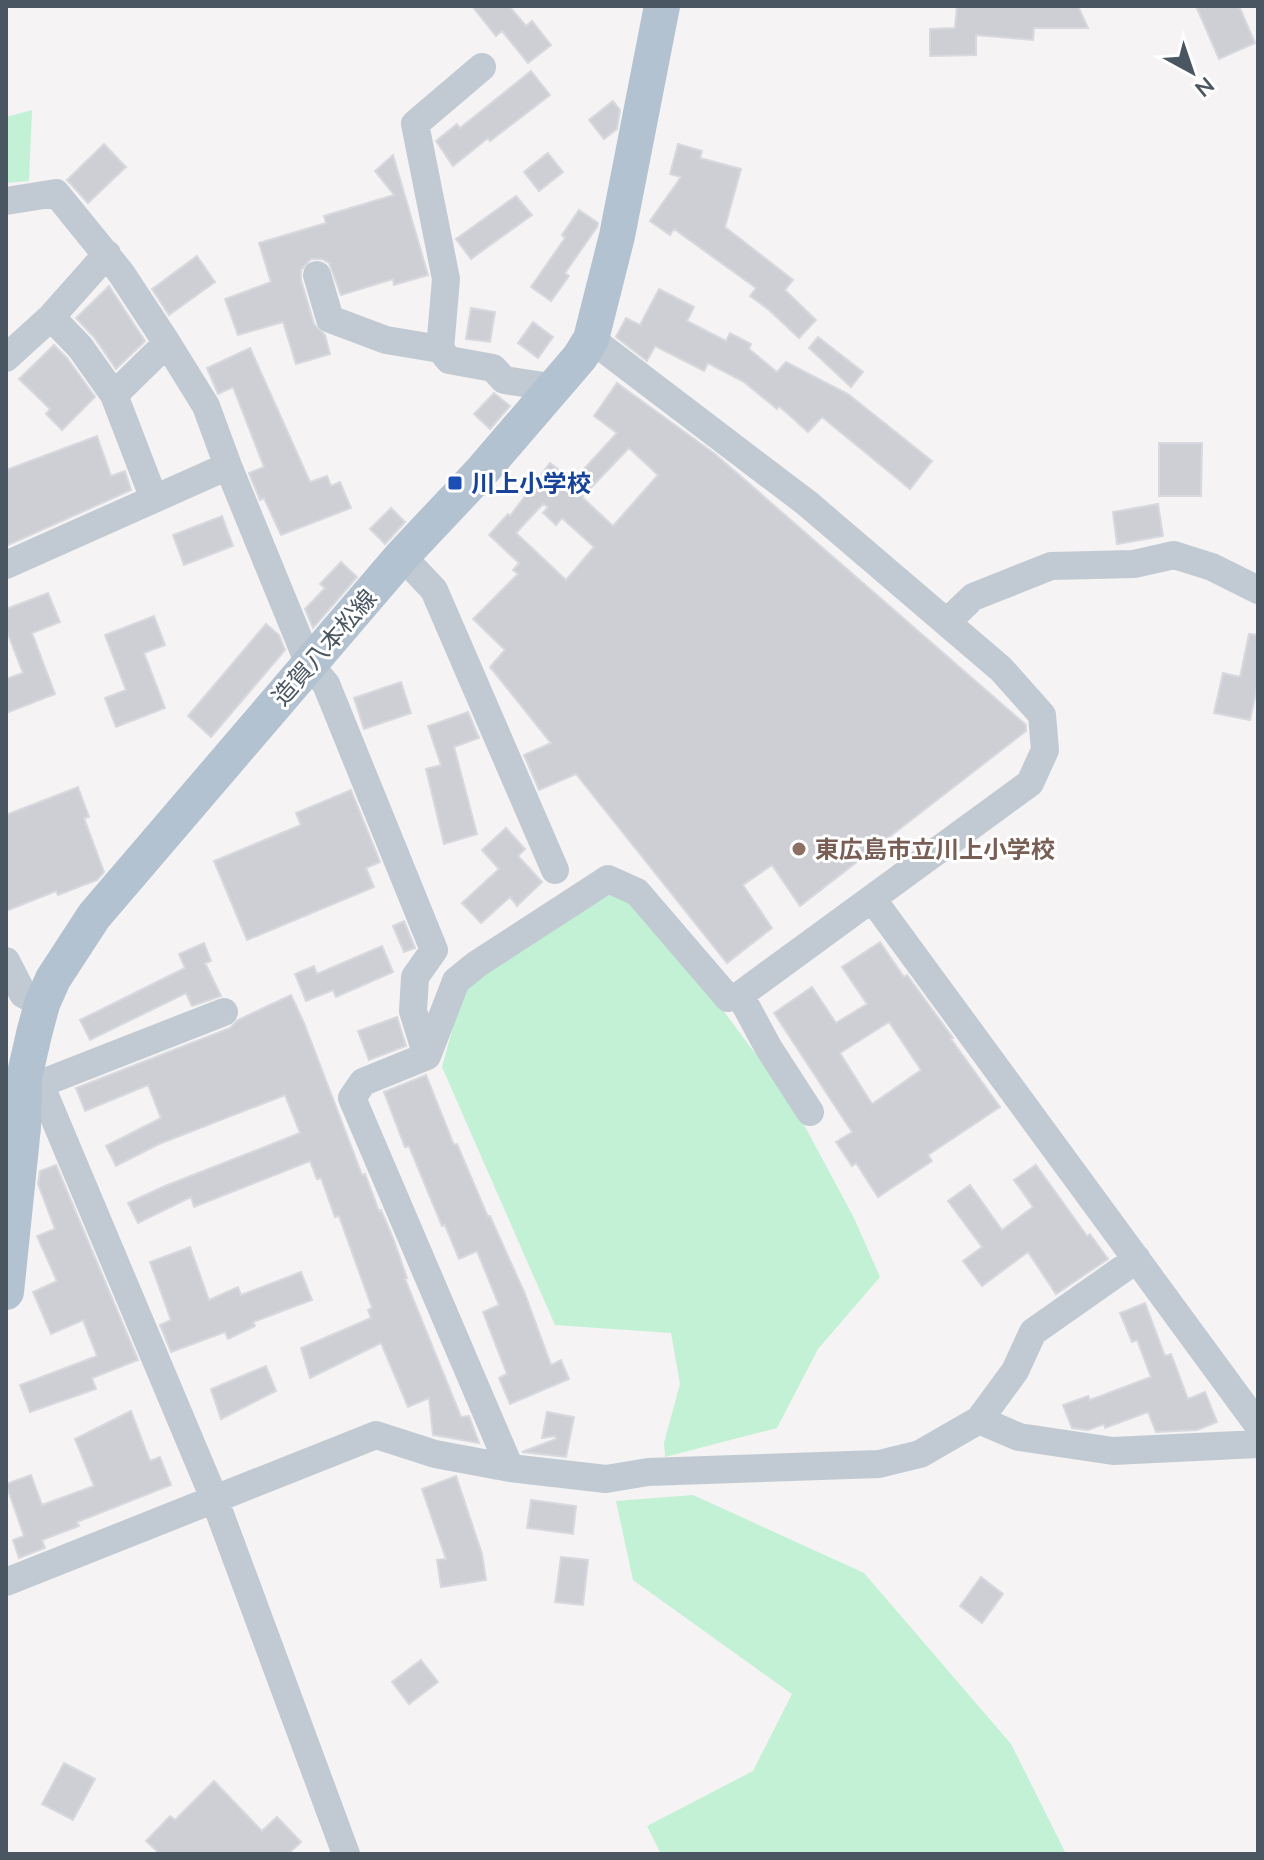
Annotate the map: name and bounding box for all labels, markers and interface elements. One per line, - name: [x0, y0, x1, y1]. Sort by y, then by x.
- north arrow: [1152, 32, 1232, 112]
- text: N: [1189, 71, 1220, 103]
- place label: 川上小学校: [471, 468, 591, 498]
- marker: 川上小学校: [446, 474, 464, 492]
- street label: 造賀八本松線: [265, 583, 383, 711]
- place label: 東広島市立川上小学校: [815, 834, 1055, 864]
- marker: 東広島市立川上小学校: [790, 840, 808, 858]

